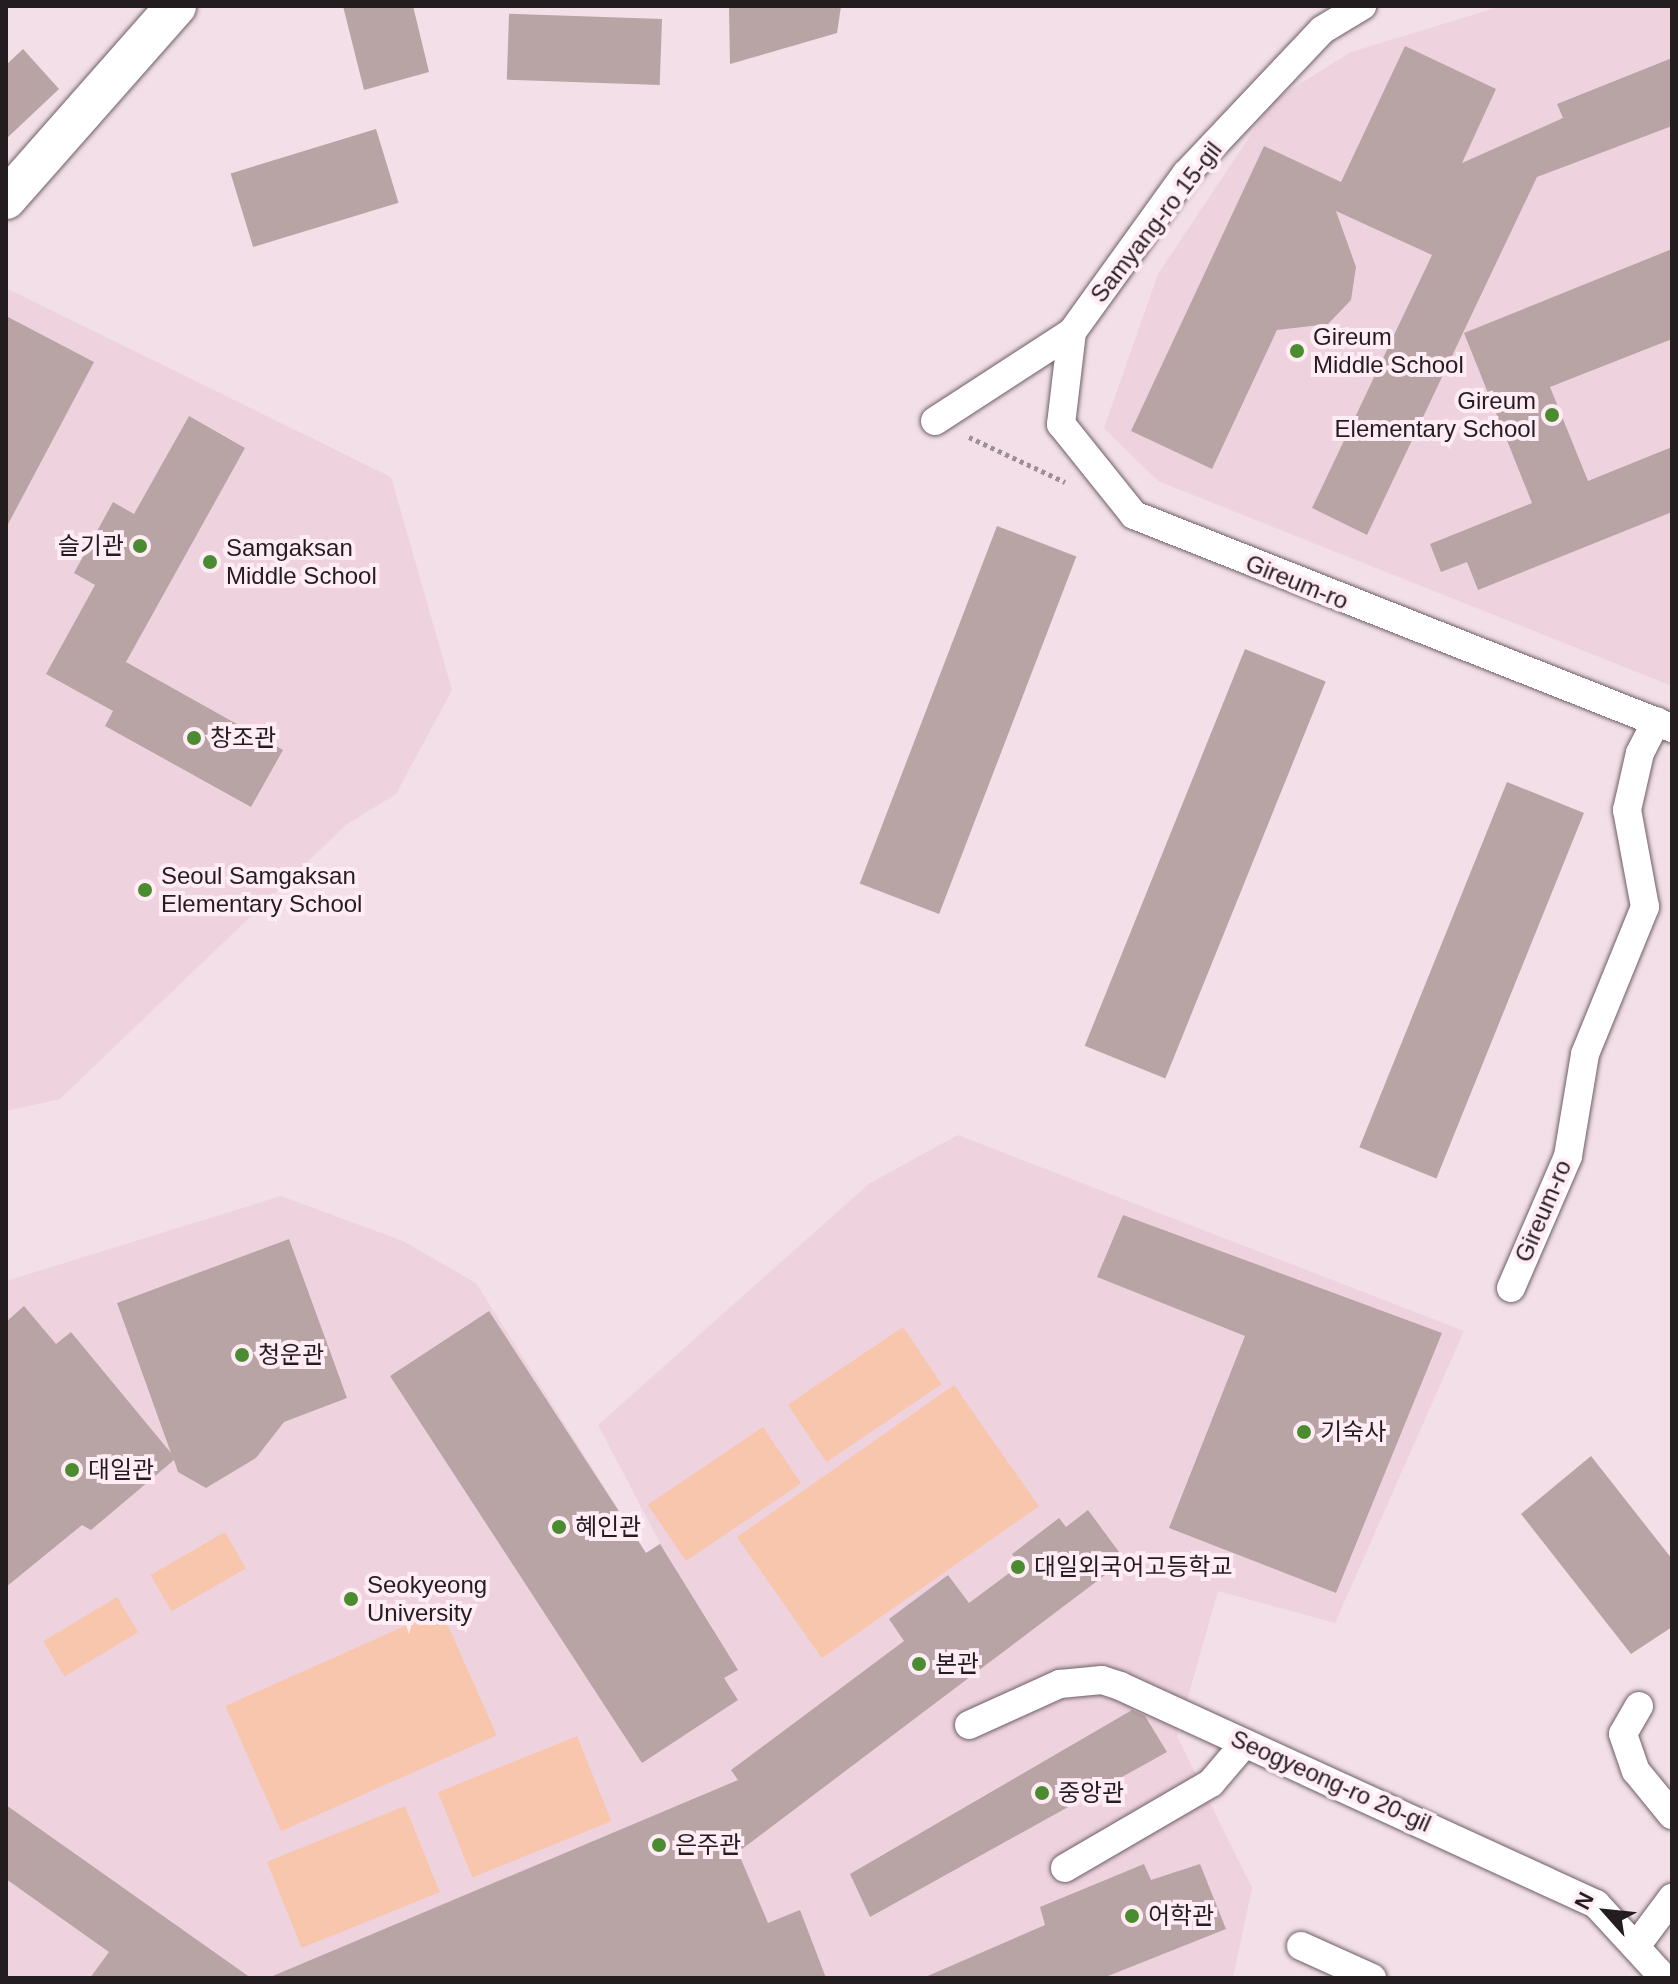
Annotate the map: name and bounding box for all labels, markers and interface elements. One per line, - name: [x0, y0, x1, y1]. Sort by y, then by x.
- street label: Samyang-ro 15-gil: [1084, 136, 1228, 308]
- place label: Gireum Middle School: [1313, 323, 1464, 379]
- marker: Gireum Middle School: [1288, 342, 1306, 360]
- place label: Gireum Elementary School: [1335, 387, 1536, 443]
- marker: Gireum Elementary School: [1543, 406, 1561, 424]
- place label: 슬기관: [58, 532, 124, 560]
- place label: Samgaksan Middle School: [226, 534, 377, 590]
- marker: 슬기관: [131, 537, 149, 555]
- street label: Gireum-ro: [1242, 548, 1352, 616]
- marker: Samgaksan Middle School: [201, 553, 219, 571]
- place label: 창조관: [210, 724, 276, 752]
- marker: 창조관: [185, 729, 203, 747]
- place label: Seoul Samgaksan Elementary School: [161, 862, 362, 918]
- marker: Seoul Samgaksan Elementary School: [136, 881, 154, 899]
- street label: Gireum-ro: [1509, 1156, 1577, 1266]
- place label: 청운관: [258, 1341, 324, 1369]
- marker: 청운관: [233, 1346, 251, 1364]
- place label: 기숙사: [1320, 1418, 1386, 1446]
- marker: 기숙사: [1295, 1423, 1313, 1441]
- place label: 대일관: [88, 1456, 154, 1484]
- marker: 대일관: [63, 1461, 81, 1479]
- place label: 혜인관: [575, 1513, 641, 1541]
- marker: 혜인관: [550, 1518, 568, 1536]
- place label: 대일외국어고등학교: [1034, 1553, 1233, 1581]
- marker: 대일외국어고등학교: [1009, 1558, 1027, 1576]
- place label: Seokyeong University: [367, 1571, 487, 1627]
- marker: Seokyeong University: [342, 1590, 360, 1608]
- place label: 본관: [935, 1650, 979, 1678]
- marker: 본관: [910, 1655, 928, 1673]
- street label: Seogyeong-ro 20-gil: [1226, 1724, 1436, 1838]
- place label: 중앙관: [1058, 1779, 1124, 1807]
- marker: 중앙관: [1033, 1784, 1051, 1802]
- place label: 은주관: [675, 1831, 741, 1859]
- marker: 은주관: [650, 1836, 668, 1854]
- north arrow: [1566, 1872, 1646, 1952]
- text: N: [1569, 1888, 1599, 1914]
- place label: 어학관: [1148, 1902, 1214, 1930]
- marker: 어학관: [1123, 1907, 1141, 1925]

